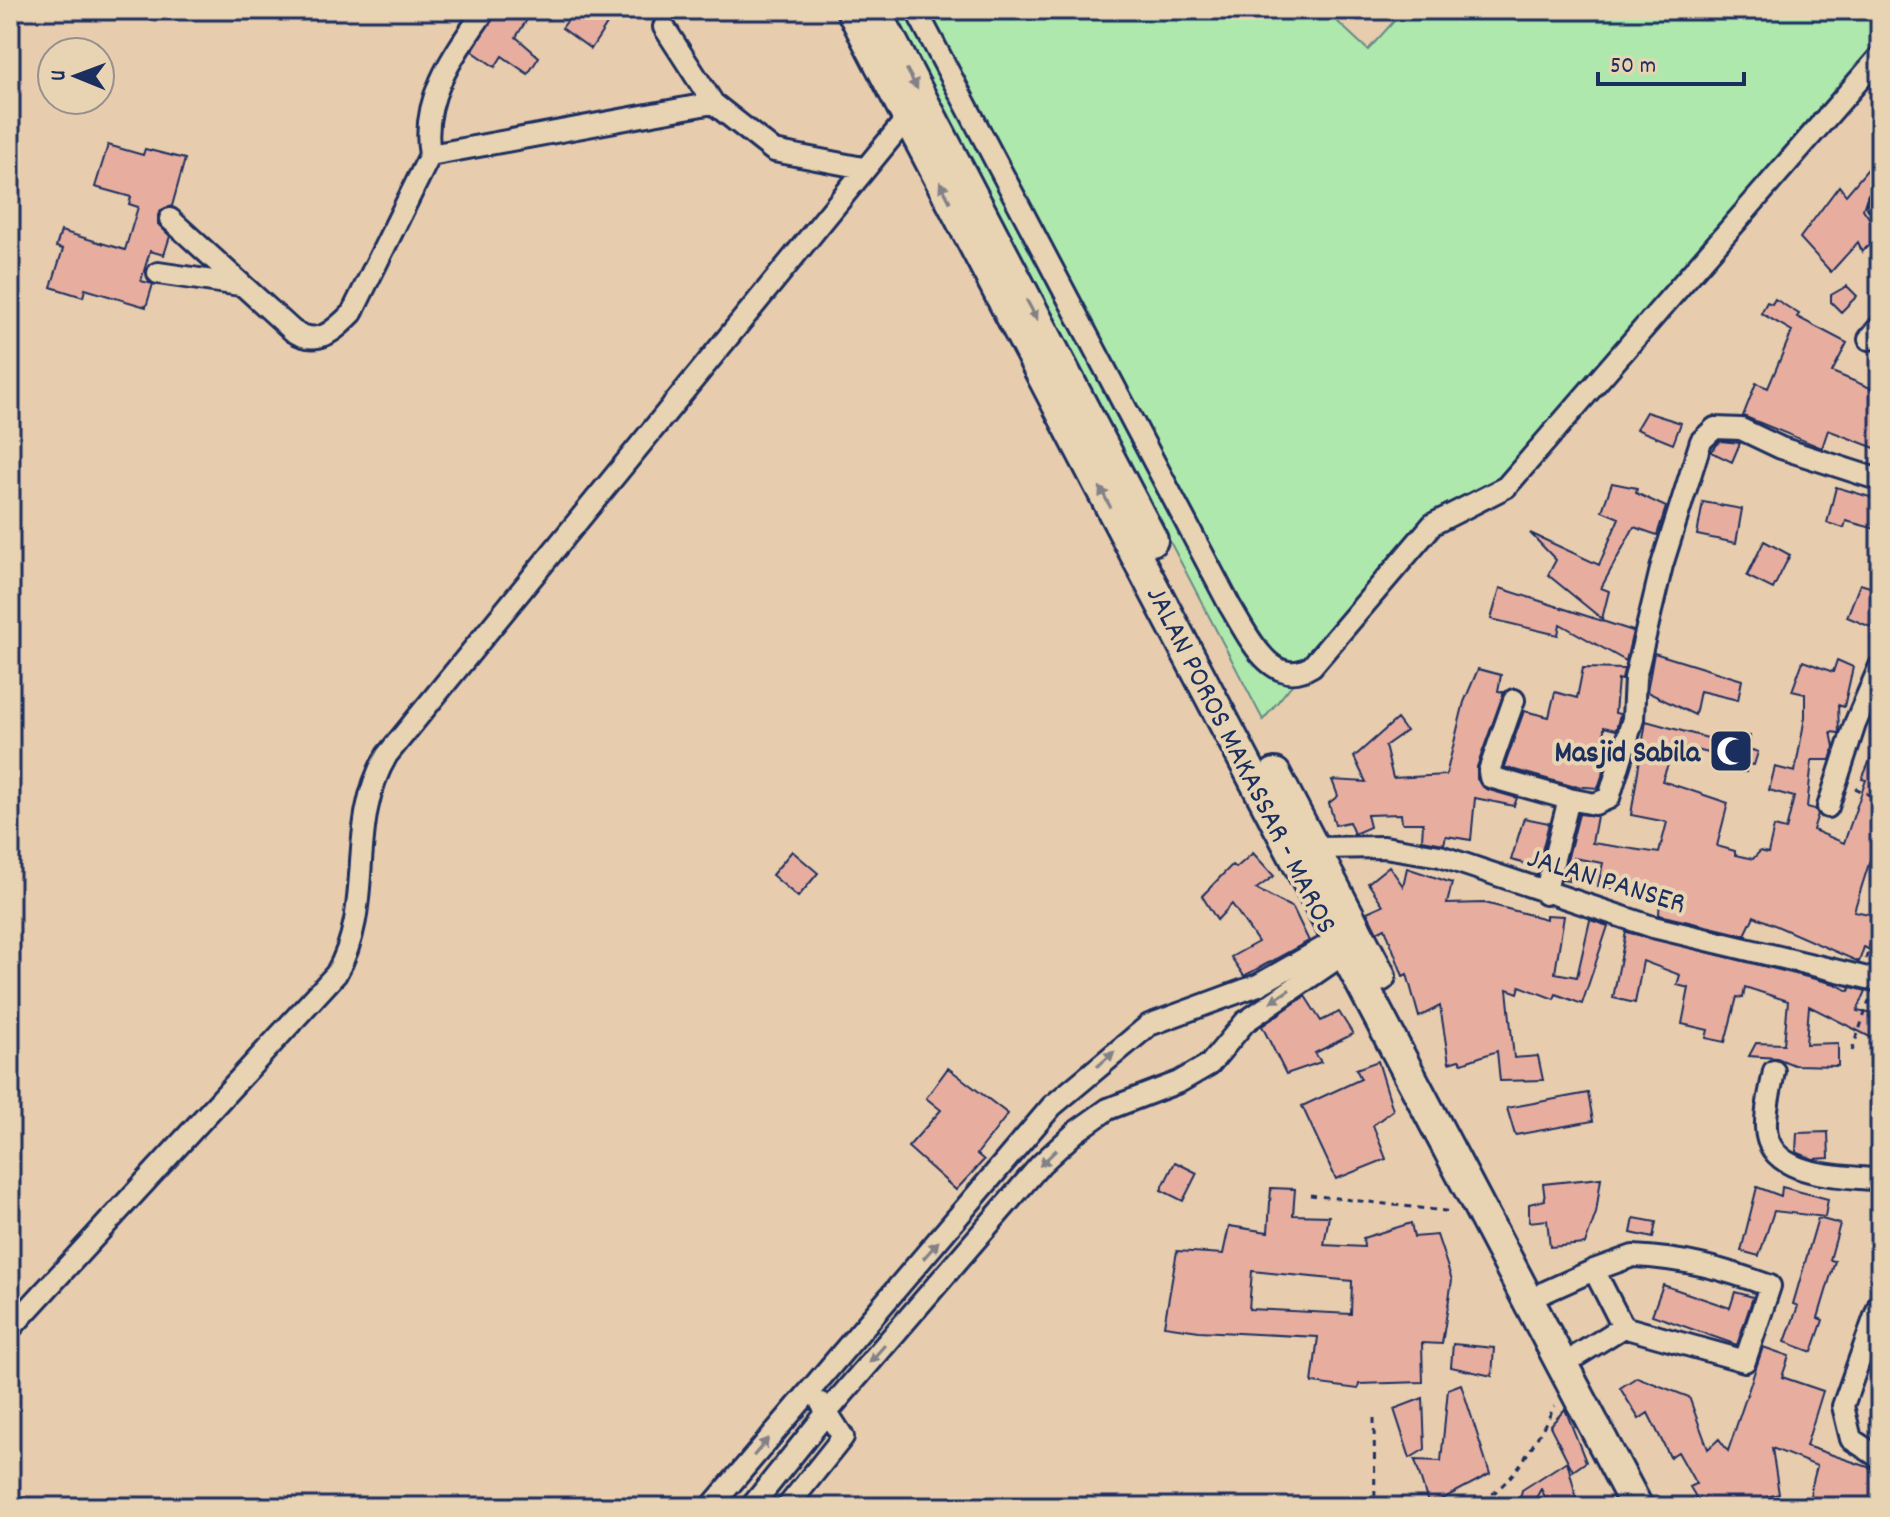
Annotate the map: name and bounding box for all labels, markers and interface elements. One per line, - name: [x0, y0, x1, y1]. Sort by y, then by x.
- north arrow: [36, 36, 116, 116]
- scale bar: [1598, 36, 1744, 86]
- text: 50 m: [1610, 50, 1656, 84]
- one-way arrow: [905, 68, 918, 91]
- text: U: [44, 70, 75, 81]
- one-way arrow: [939, 181, 952, 204]
- one-way arrow: [1025, 298, 1038, 321]
- one-way arrow: [1099, 485, 1112, 508]
- street label: JALAN POROS MAKASSAR - MAROS: [1132, 580, 1346, 942]
- mosque icon: Masjid Sabila: [1707, 727, 1755, 775]
- place label: Masjid Sabila: [1554, 734, 1701, 777]
- street label: JALAN PANSER: [1521, 839, 1690, 928]
- one-way arrow: [1269, 989, 1291, 1003]
- one-way arrow: [1096, 1051, 1116, 1068]
- one-way arrow: [1039, 1148, 1058, 1167]
- one-way arrow: [921, 1240, 939, 1260]
- one-way arrow: [869, 1344, 886, 1364]
- one-way arrow: [752, 1437, 769, 1457]

